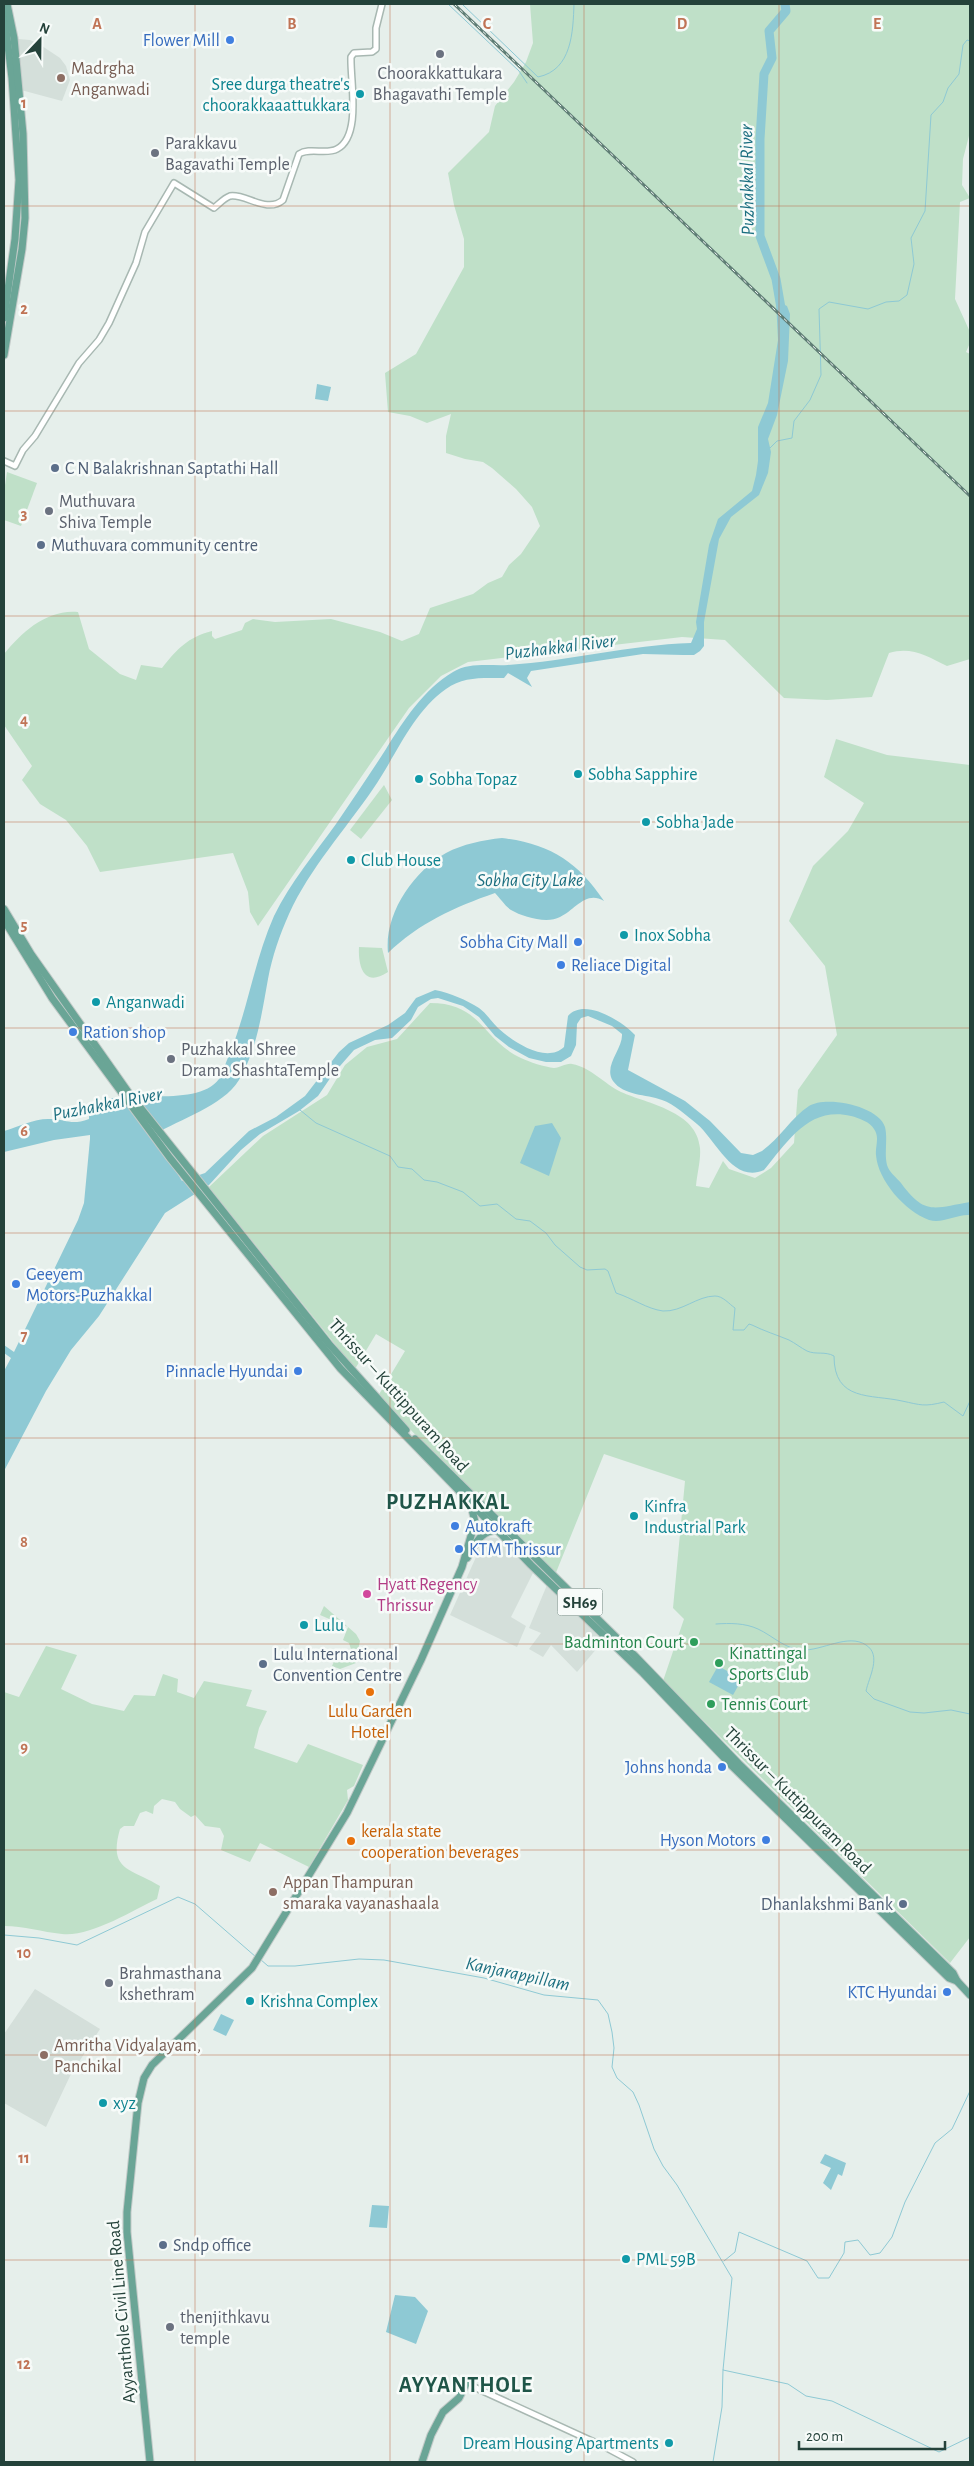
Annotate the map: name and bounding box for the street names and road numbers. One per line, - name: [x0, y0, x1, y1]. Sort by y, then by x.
- street label: Thrissur – Kuttippuram Road: [325, 1316, 472, 1476]
- road number: SH69: [558, 1588, 602, 1615]
- street label: Thrissur – Kuttippuram Road: [720, 1724, 874, 1878]
- street label: Ayyanthole Civil Line Road: [105, 2220, 139, 2404]

